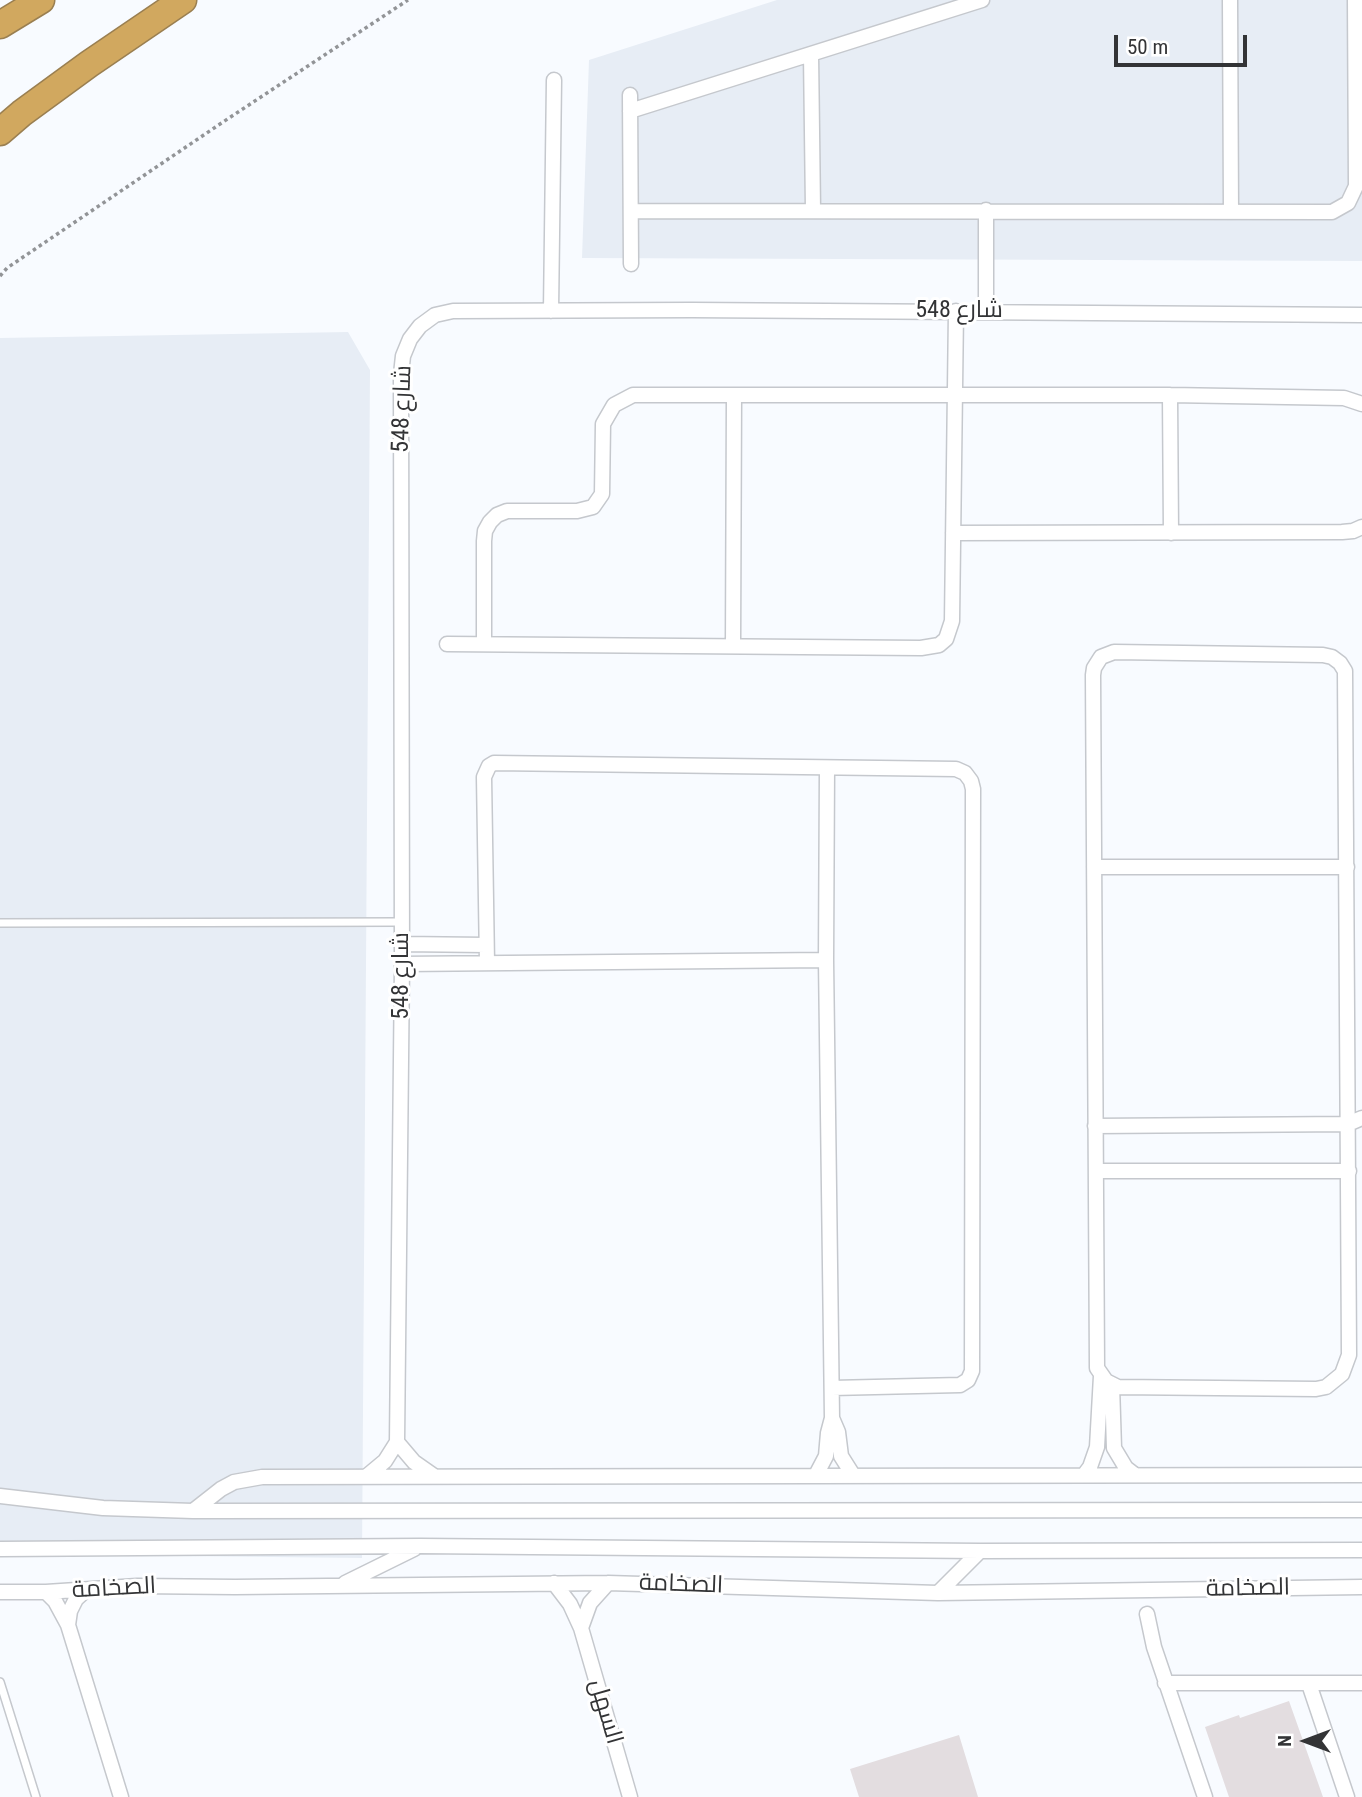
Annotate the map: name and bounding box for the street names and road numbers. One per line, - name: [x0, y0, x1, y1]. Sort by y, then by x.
- street label: شارع 548: [915, 297, 1003, 325]
- street label: شارع 548: [387, 365, 419, 453]
- street label: شارع 548: [388, 932, 416, 1020]
- street label: الصخامة: [638, 1569, 724, 1601]
- street label: الصخامة: [71, 1572, 157, 1606]
- street label: الصخامة: [1206, 1574, 1290, 1604]
- street label: السهل: [582, 1676, 628, 1748]

